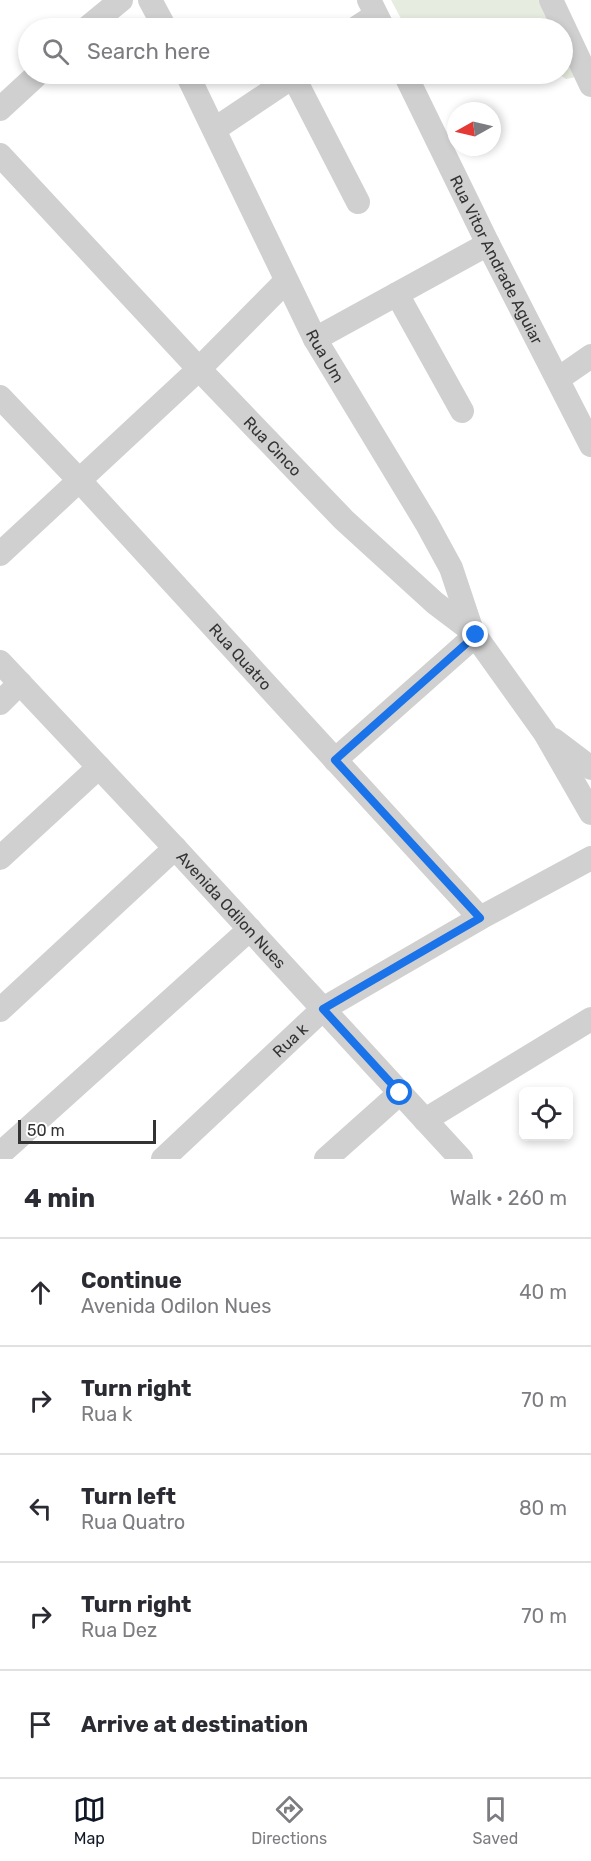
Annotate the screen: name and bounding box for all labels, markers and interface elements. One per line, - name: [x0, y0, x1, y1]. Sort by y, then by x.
- search box: [18, 18, 573, 84]
- icon: search: [39, 35, 72, 68]
- text: Search here: [87, 38, 210, 65]
- north arrow: [447, 102, 501, 156]
- street label: Rua Vitor Andrade Aguiar: [446, 172, 547, 348]
- street label: Rua Um: [302, 327, 348, 386]
- street label: Rua Cinco: [240, 413, 305, 480]
- street label: Rua Quatro: [205, 620, 276, 694]
- route end: [462, 621, 488, 647]
- street label: Avenida Odilon Nues: [173, 847, 290, 972]
- street label: Rua k: [269, 1019, 312, 1061]
- route start: [386, 1079, 412, 1105]
- map controls: [519, 1087, 573, 1141]
- button: locate: [519, 1087, 573, 1141]
- scale bar: [18, 1117, 156, 1144]
- text: 50 m: [27, 1121, 65, 1140]
- text: 4 min: [24, 1183, 95, 1214]
- text: Walk · 260 m: [450, 1186, 567, 1210]
- text: Continue: [81, 1267, 182, 1294]
- icon: ahead: [24, 1276, 57, 1309]
- text: 40 m: [519, 1280, 567, 1304]
- text: Avenida Odilon Nues: [81, 1294, 271, 1318]
- text: Turn right: [81, 1375, 191, 1402]
- icon: right: [24, 1384, 57, 1417]
- text: 70 m: [521, 1388, 567, 1412]
- text: Rua k: [81, 1402, 132, 1426]
- text: Turn left: [81, 1483, 176, 1510]
- icon: left: [24, 1492, 57, 1525]
- text: 80 m: [519, 1496, 567, 1520]
- text: Rua Quatro: [81, 1510, 185, 1534]
- text: Turn right: [81, 1591, 191, 1618]
- icon: right: [24, 1600, 57, 1633]
- text: 70 m: [521, 1604, 567, 1628]
- text: Rua Dez: [81, 1618, 157, 1642]
- icon: arrive: [24, 1708, 57, 1741]
- text: Arrive at destination: [81, 1711, 308, 1738]
- tab: Map: [73, 1793, 106, 1848]
- tab: Directions: [251, 1793, 327, 1848]
- tab: Saved: [473, 1793, 518, 1848]

